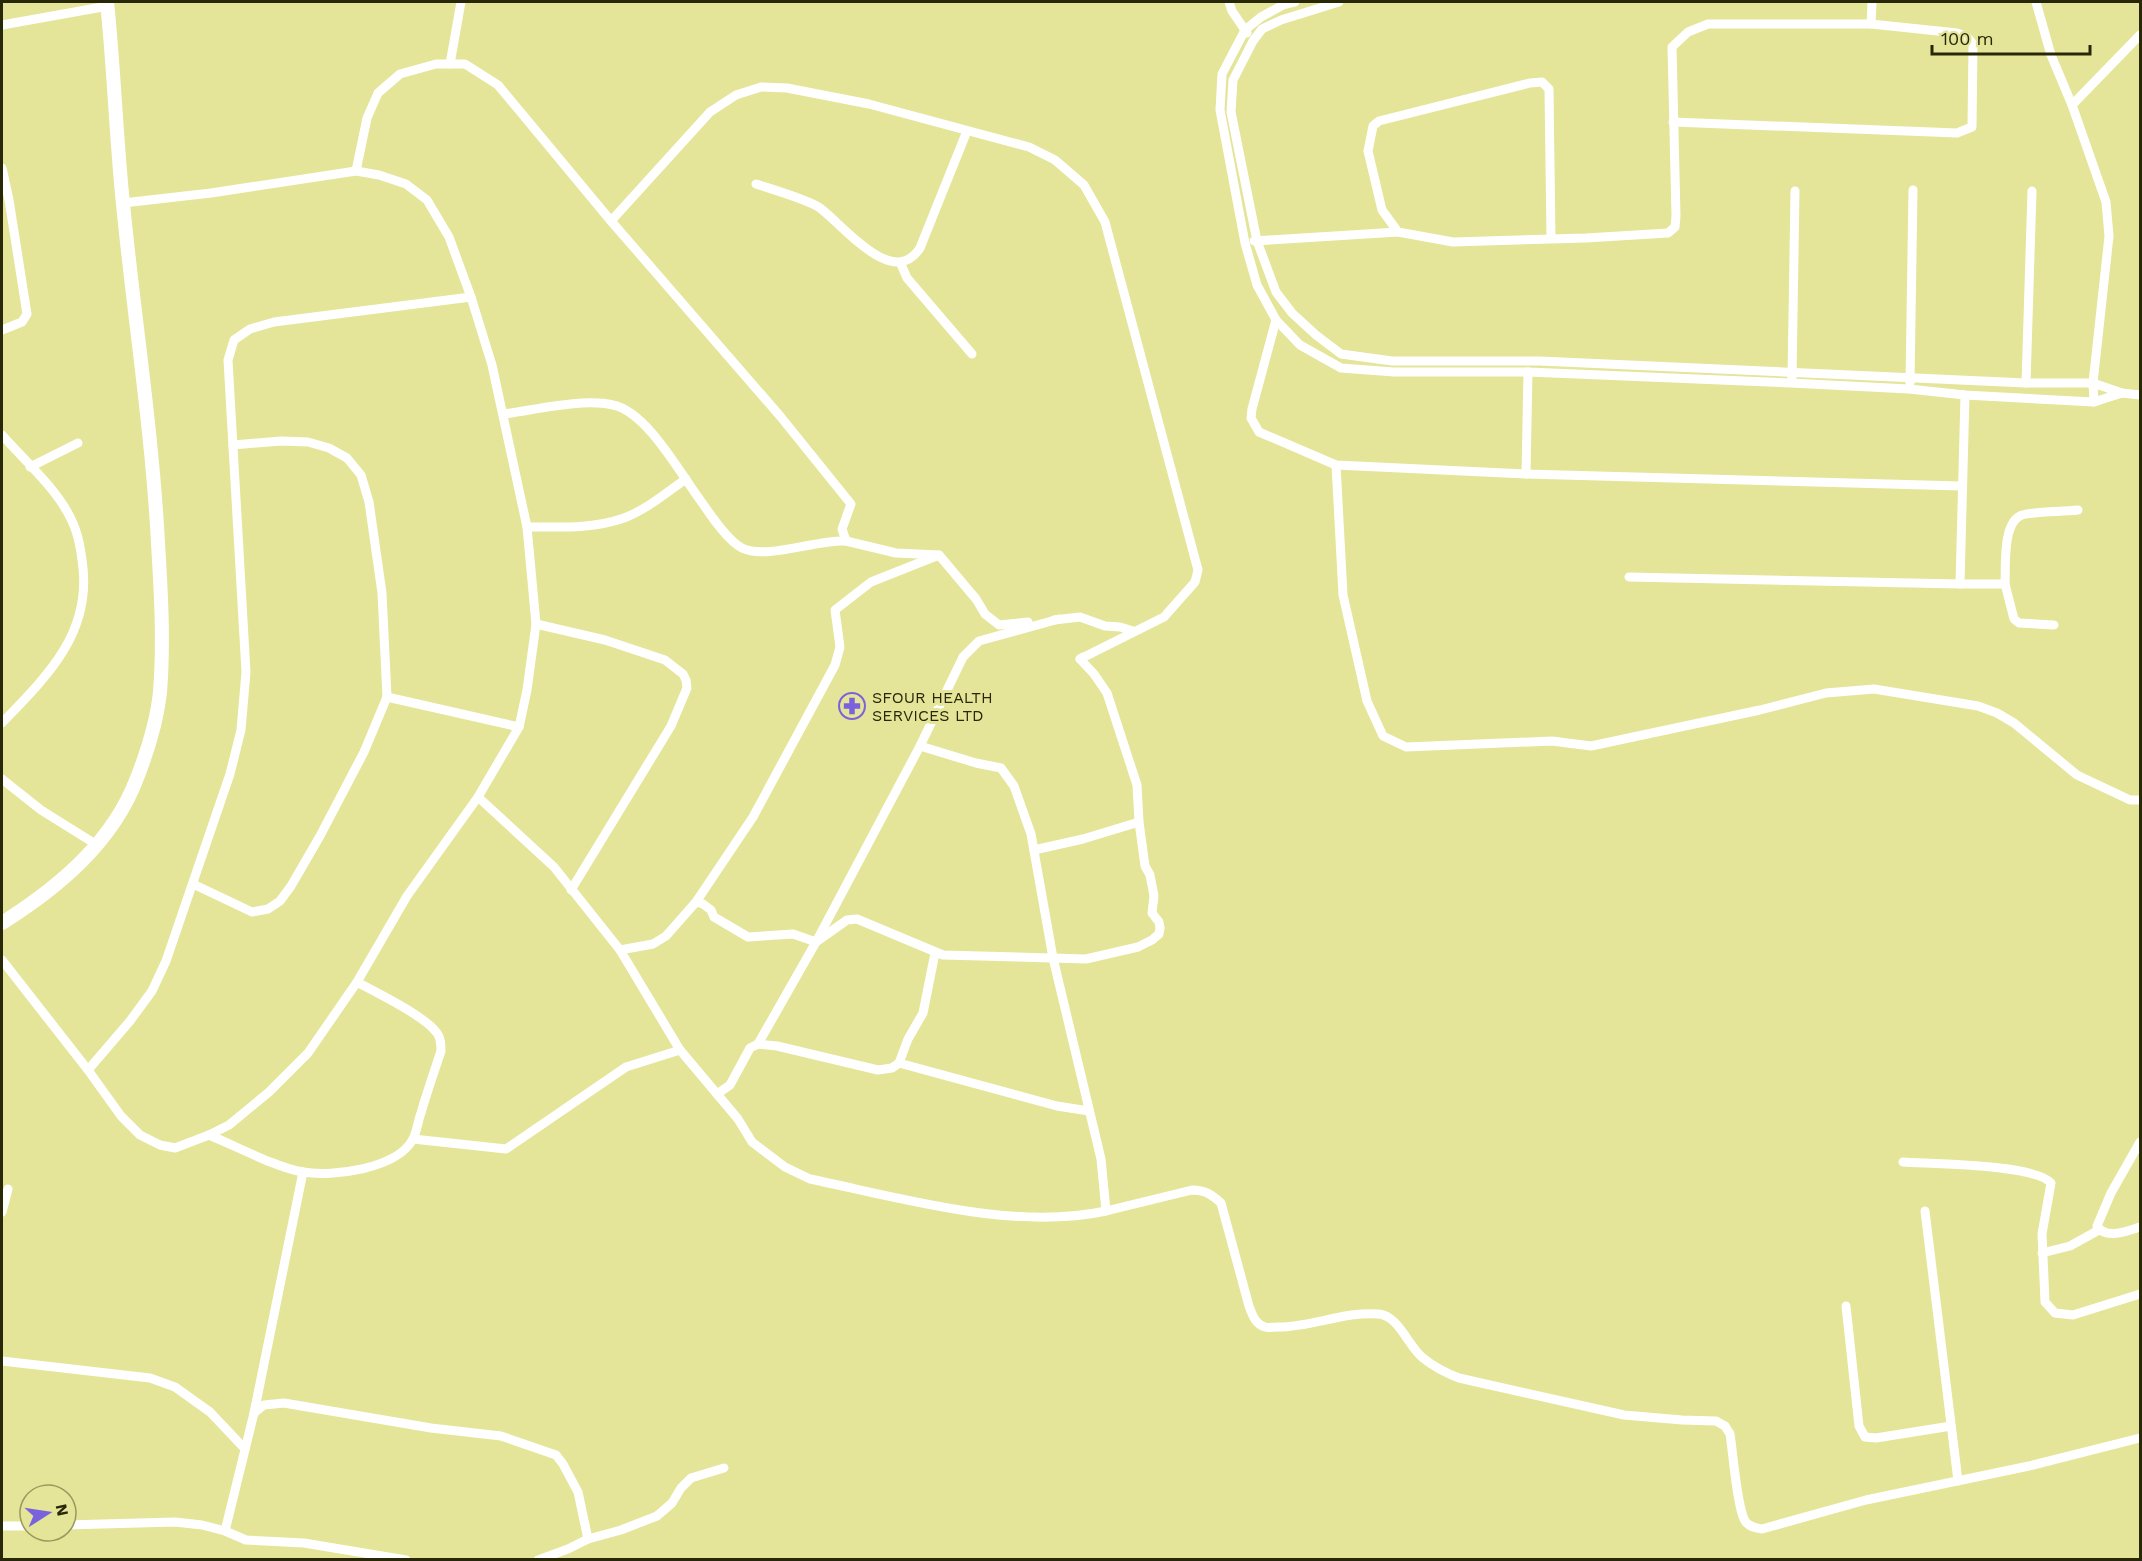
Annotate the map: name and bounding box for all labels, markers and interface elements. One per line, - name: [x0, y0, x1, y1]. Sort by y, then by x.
- scale bar: [1932, 18, 2090, 56]
- text: 100 m: [1941, 28, 1994, 49]
- place label: SFOUR HEALTH SERVICES LTD: [872, 688, 993, 725]
- pharmacy icon: SFOUR HEALTH SERVICES LTD: [837, 691, 867, 721]
- north arrow: [18, 1483, 78, 1543]
- text: N: [52, 1502, 73, 1518]

